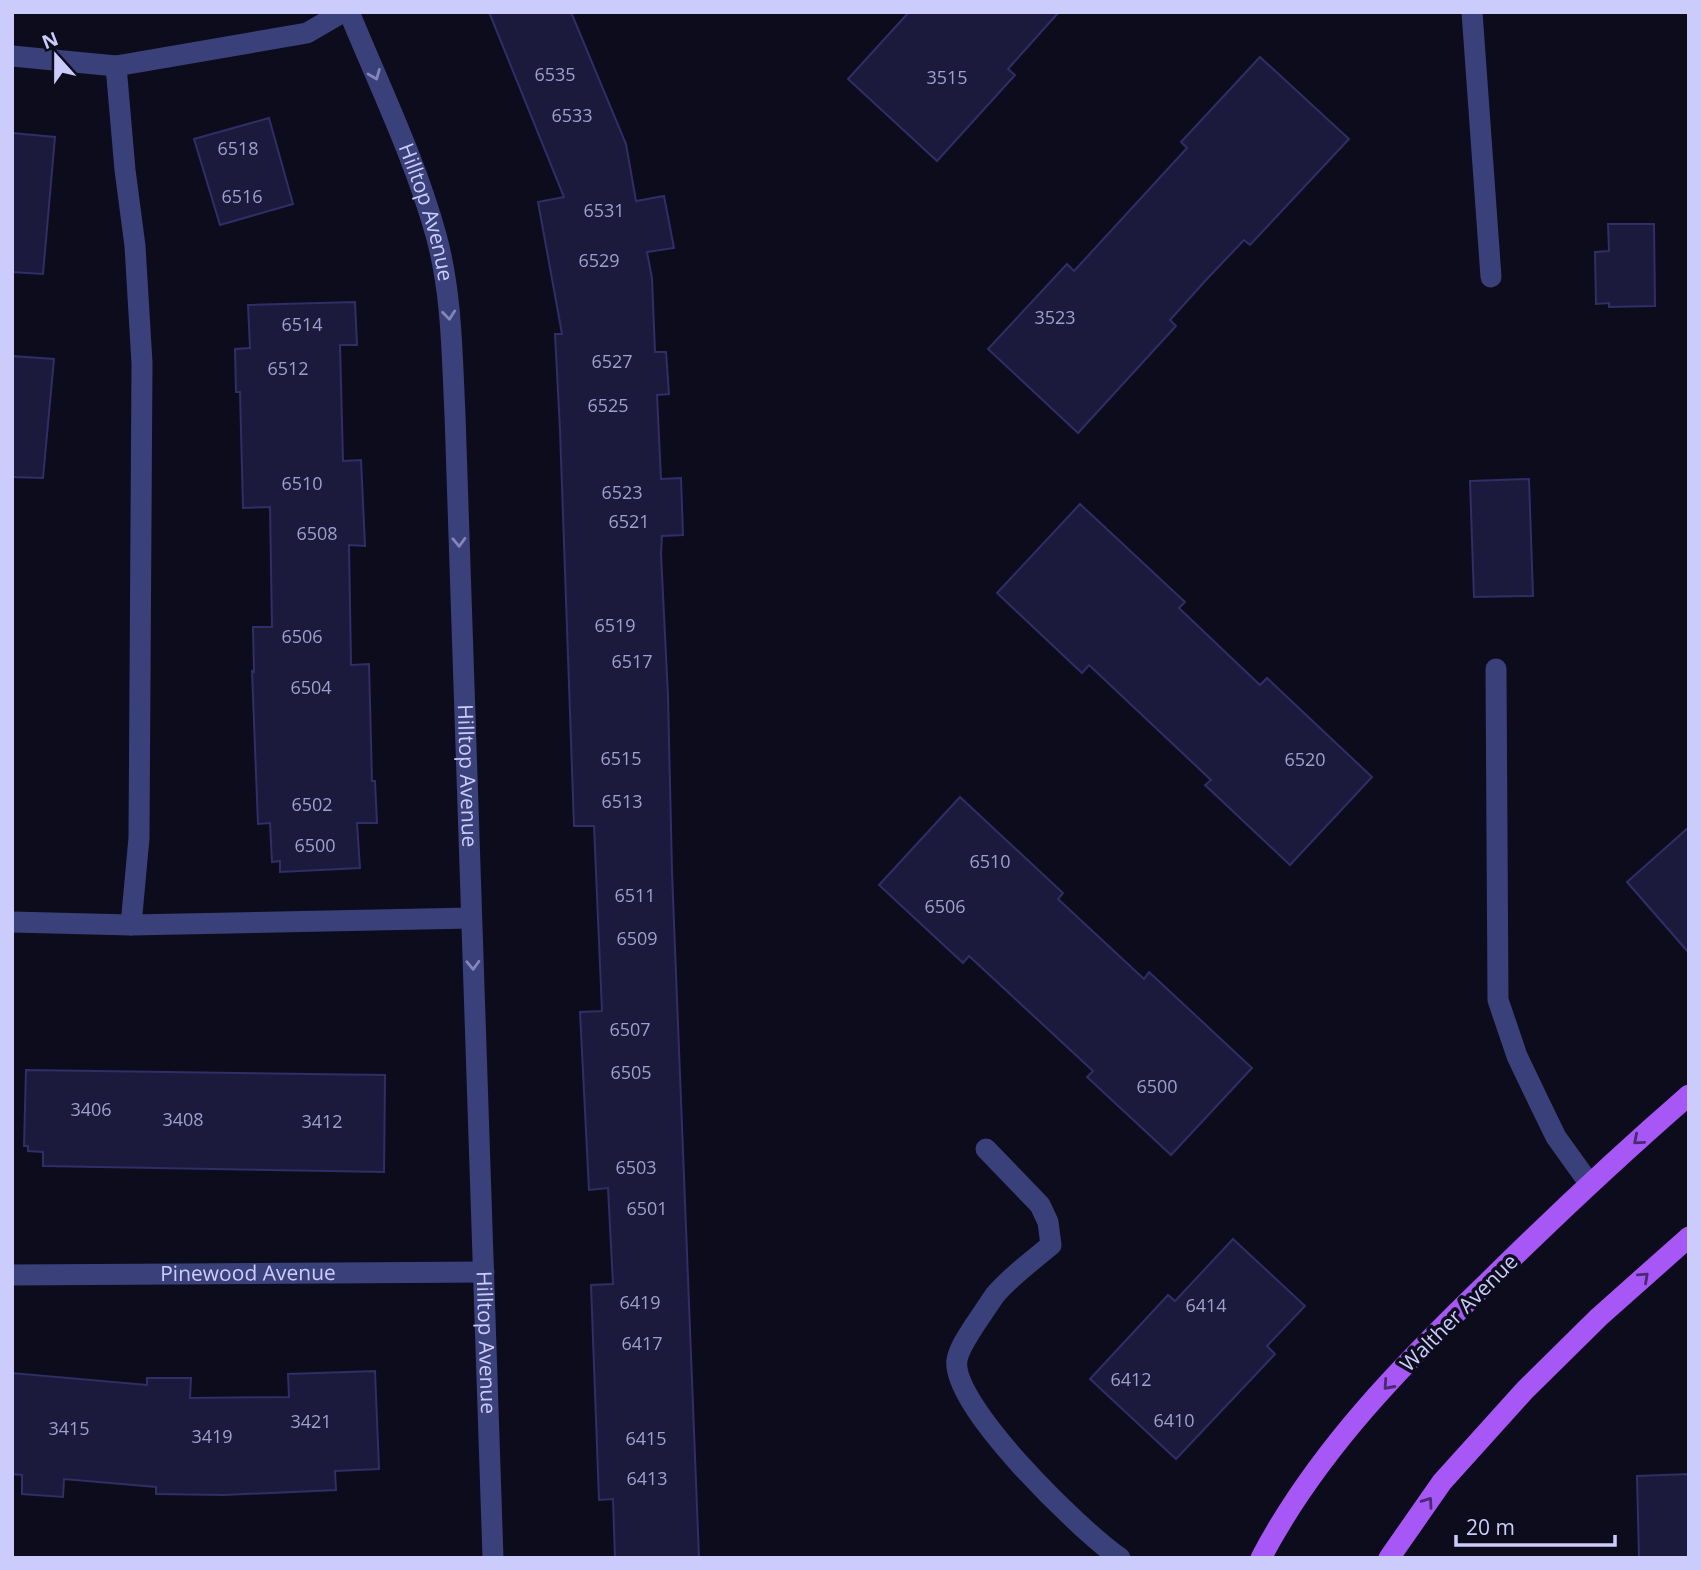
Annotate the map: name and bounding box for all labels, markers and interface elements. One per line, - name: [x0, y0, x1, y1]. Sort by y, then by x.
- north arrow: [21, 21, 91, 91]
- text: N: [38, 25, 62, 55]
- house number: 6535: [534, 62, 576, 86]
- house number: 3515: [926, 65, 968, 89]
- one-way arrow: [367, 69, 381, 81]
- house number: 6533: [551, 103, 593, 127]
- house number: 6518: [217, 136, 259, 160]
- street label: Hilltop Avenue: [393, 139, 460, 283]
- house number: 6516: [221, 184, 263, 208]
- house number: 6531: [583, 198, 625, 222]
- house number: 6529: [578, 248, 620, 272]
- house number: 3523: [1034, 305, 1076, 329]
- one-way arrow: [441, 310, 456, 321]
- house number: 6514: [281, 312, 323, 336]
- house number: 6527: [591, 349, 633, 373]
- house number: 6512: [267, 356, 309, 380]
- house number: 6525: [587, 393, 629, 417]
- house number: 6510: [281, 471, 323, 495]
- house number: 6523: [601, 480, 643, 504]
- house number: 6521: [608, 509, 650, 533]
- house number: 6508: [296, 521, 338, 545]
- one-way arrow: [451, 537, 467, 548]
- house number: 6519: [594, 613, 636, 637]
- house number: 6506: [281, 624, 323, 648]
- house number: 6517: [611, 649, 653, 673]
- house number: 6504: [290, 675, 332, 699]
- street label: Hilltop Avenue: [452, 704, 484, 848]
- house number: 6515: [600, 746, 642, 770]
- house number: 6520: [1284, 747, 1326, 771]
- house number: 6513: [601, 789, 643, 813]
- house number: 6502: [291, 792, 333, 816]
- house number: 6500: [294, 833, 336, 857]
- house number: 6510: [969, 849, 1011, 873]
- house number: 6511: [614, 883, 656, 907]
- house number: 6506: [924, 894, 966, 918]
- house number: 6509: [616, 926, 658, 950]
- one-way arrow: [465, 961, 481, 971]
- house number: 6507: [609, 1017, 651, 1041]
- house number: 6505: [610, 1060, 652, 1084]
- house number: 6500: [1136, 1074, 1178, 1098]
- house number: 3406: [70, 1097, 112, 1121]
- house number: 3408: [162, 1107, 204, 1131]
- house number: 3412: [301, 1109, 343, 1133]
- one-way arrow: [1633, 1132, 1646, 1144]
- house number: 6503: [615, 1155, 657, 1179]
- house number: 6501: [626, 1196, 668, 1220]
- street label: Walther Avenue: [1393, 1247, 1523, 1377]
- street label: Pinewood Avenue: [160, 1258, 336, 1287]
- street label: Hilltop Avenue: [470, 1271, 503, 1414]
- one-way arrow: [1635, 1273, 1648, 1286]
- house number: 6419: [619, 1290, 661, 1314]
- house number: 6414: [1185, 1293, 1227, 1317]
- house number: 6417: [621, 1331, 663, 1355]
- house number: 6412: [1110, 1367, 1152, 1391]
- one-way arrow: [1384, 1377, 1396, 1390]
- house number: 6410: [1153, 1408, 1195, 1432]
- house number: 3421: [290, 1409, 332, 1433]
- house number: 3415: [48, 1416, 90, 1440]
- house number: 3419: [191, 1424, 233, 1448]
- house number: 6415: [625, 1426, 667, 1450]
- house number: 6413: [626, 1466, 668, 1490]
- one-way arrow: [1420, 1497, 1432, 1510]
- scale bar: [1456, 1504, 1615, 1548]
- text: 20 m: [1466, 1513, 1515, 1541]

